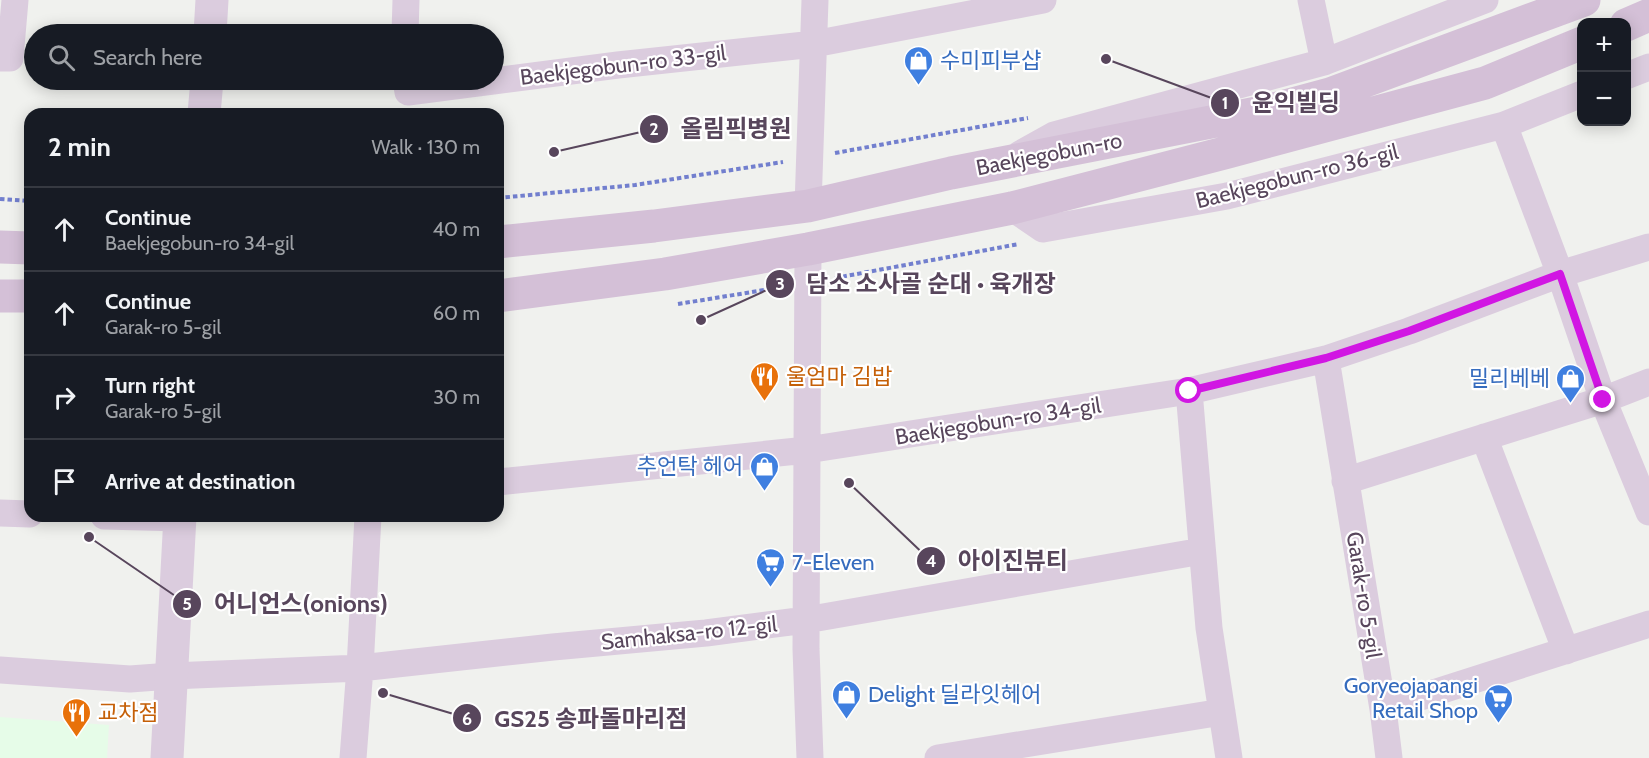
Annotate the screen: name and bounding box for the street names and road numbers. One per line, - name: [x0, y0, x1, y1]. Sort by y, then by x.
- street label: Baekjegobun-ro 33-gil: [519, 39, 728, 91]
- street label: Baekjegobun-ro: [974, 127, 1124, 181]
- street label: Baekjegobun-ro 36-gil: [1193, 138, 1402, 214]
- street label: Baekjegobun-ro 34-gil: [893, 391, 1104, 451]
- street label: Garak-ro 5-gil: [1341, 530, 1387, 661]
- street label: Samhaksa-ro 12-gil: [600, 610, 779, 656]

